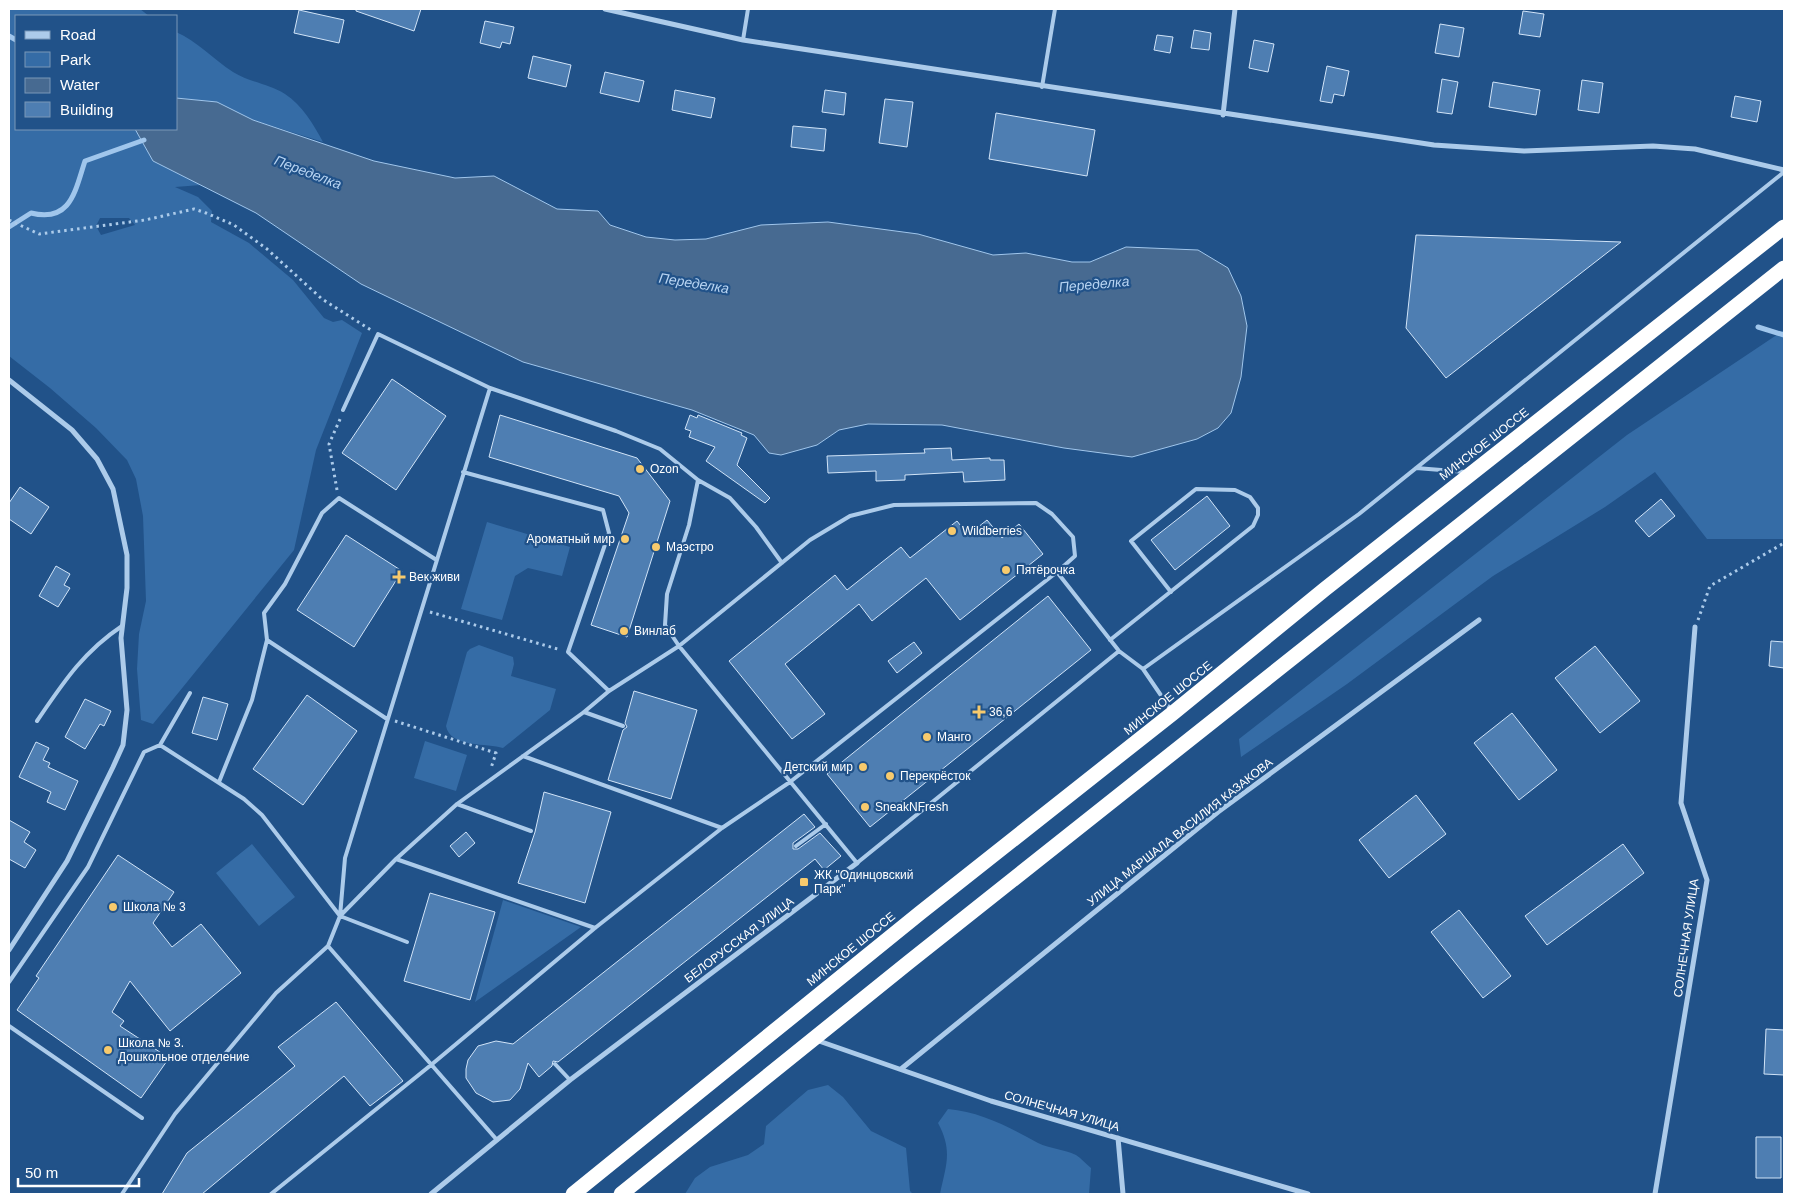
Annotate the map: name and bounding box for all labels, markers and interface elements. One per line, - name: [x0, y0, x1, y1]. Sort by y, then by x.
- legend: [15, 15, 178, 130]
- text: Road: [60, 26, 96, 43]
- text: Park: [60, 51, 91, 68]
- text: Water: [60, 76, 99, 93]
- text: Building: [60, 101, 113, 118]
- water label: Переделка: [272, 152, 344, 192]
- water label: Переделка: [658, 270, 730, 296]
- water label: Переделка: [1058, 273, 1130, 295]
- street label: МИНСКОЕ ШОССЕ: [1437, 405, 1531, 483]
- place label: Ozon: [650, 462, 679, 476]
- marker: Ozon: [634, 463, 646, 475]
- place label: Wildberries: [962, 524, 1022, 538]
- marker: Wildberries: [946, 525, 958, 537]
- place label: Ароматный мир: [527, 532, 615, 546]
- marker: Ароматный мир: [619, 533, 631, 545]
- place label: Маэстро: [666, 540, 714, 554]
- marker: Маэстро: [650, 541, 662, 553]
- place label: Пятёрочка: [1016, 563, 1075, 577]
- marker: Пятёрочка: [1000, 564, 1012, 576]
- place label: Век живи: [409, 570, 460, 584]
- marker: Век живи: [393, 571, 405, 583]
- place label: Винлаб: [634, 624, 676, 638]
- marker: Винлаб: [618, 625, 630, 637]
- street label: МИНСКОЕ ШОССЕ: [1121, 658, 1215, 738]
- place label: 36,6: [989, 705, 1013, 719]
- marker: 36,6: [973, 706, 985, 718]
- place label: Манго: [937, 730, 972, 744]
- marker: Манго: [921, 731, 933, 743]
- street label: УЛИЦА МАРШАЛА ВАСИЛИЯ КАЗАКОВА: [1084, 755, 1276, 909]
- place label: Детский мир: [784, 760, 853, 774]
- marker: Детский мир: [857, 761, 869, 773]
- place label: Перекрёсток: [900, 769, 971, 783]
- marker: Перекрёсток: [884, 770, 896, 782]
- place label: SneakNFresh: [875, 800, 948, 814]
- marker: SneakNFresh: [859, 801, 871, 813]
- place label: ЖК "Одинцовский Парк": [814, 868, 913, 896]
- marker: ЖК "Одинцовский Парк": [798, 876, 810, 888]
- street label: СОЛНЕЧНАЯ УЛИЦА: [1671, 878, 1701, 998]
- street label: БЕЛОРУССКАЯ УЛИЦА: [682, 894, 796, 986]
- place label: Школа № 3: [123, 900, 186, 914]
- marker: Школа № 3: [107, 901, 119, 913]
- street label: МИНСКОЕ ШОССЕ: [804, 909, 898, 989]
- place label: Школа № 3. Дошкольное отделение: [118, 1036, 250, 1064]
- marker: Школа № 3. Дошкольное отделение: [102, 1044, 114, 1056]
- street label: СОЛНЕЧНАЯ УЛИЦА: [1003, 1088, 1121, 1134]
- scale bar: [18, 1156, 139, 1188]
- text: 50 m: [25, 1164, 58, 1181]

